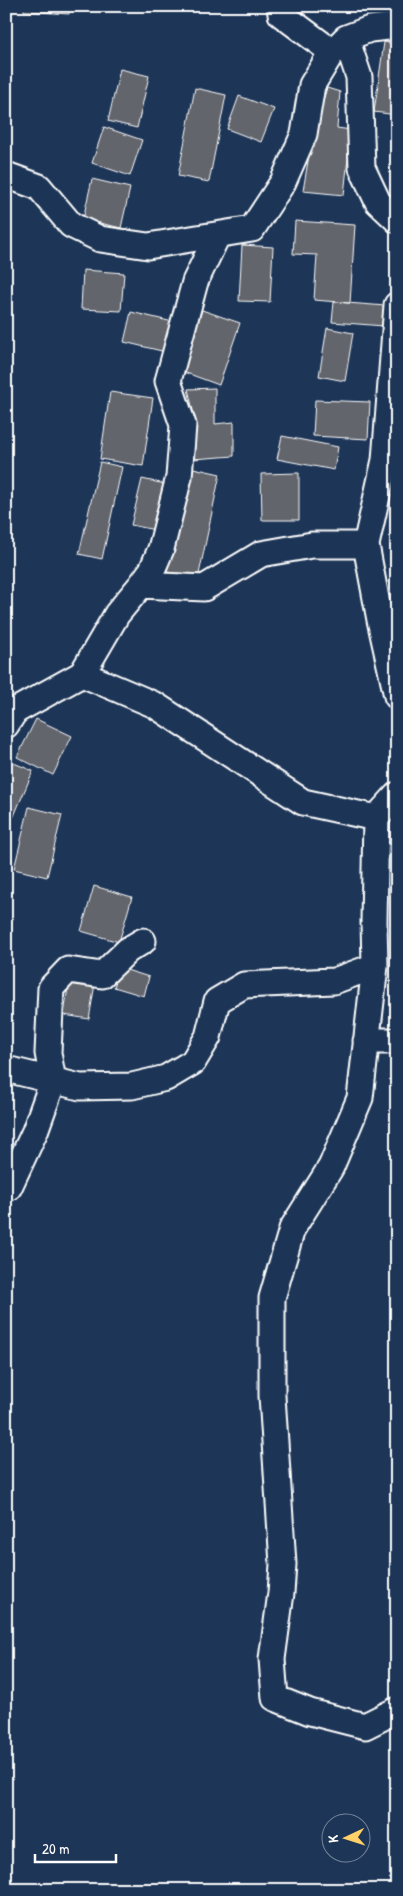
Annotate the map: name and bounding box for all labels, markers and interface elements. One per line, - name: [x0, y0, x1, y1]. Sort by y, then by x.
- north arrow: [320, 1814, 370, 1864]
- scale bar: [35, 1831, 116, 1863]
- text: K: [323, 1834, 342, 1843]
- text: 20 m: [42, 1838, 69, 1859]

